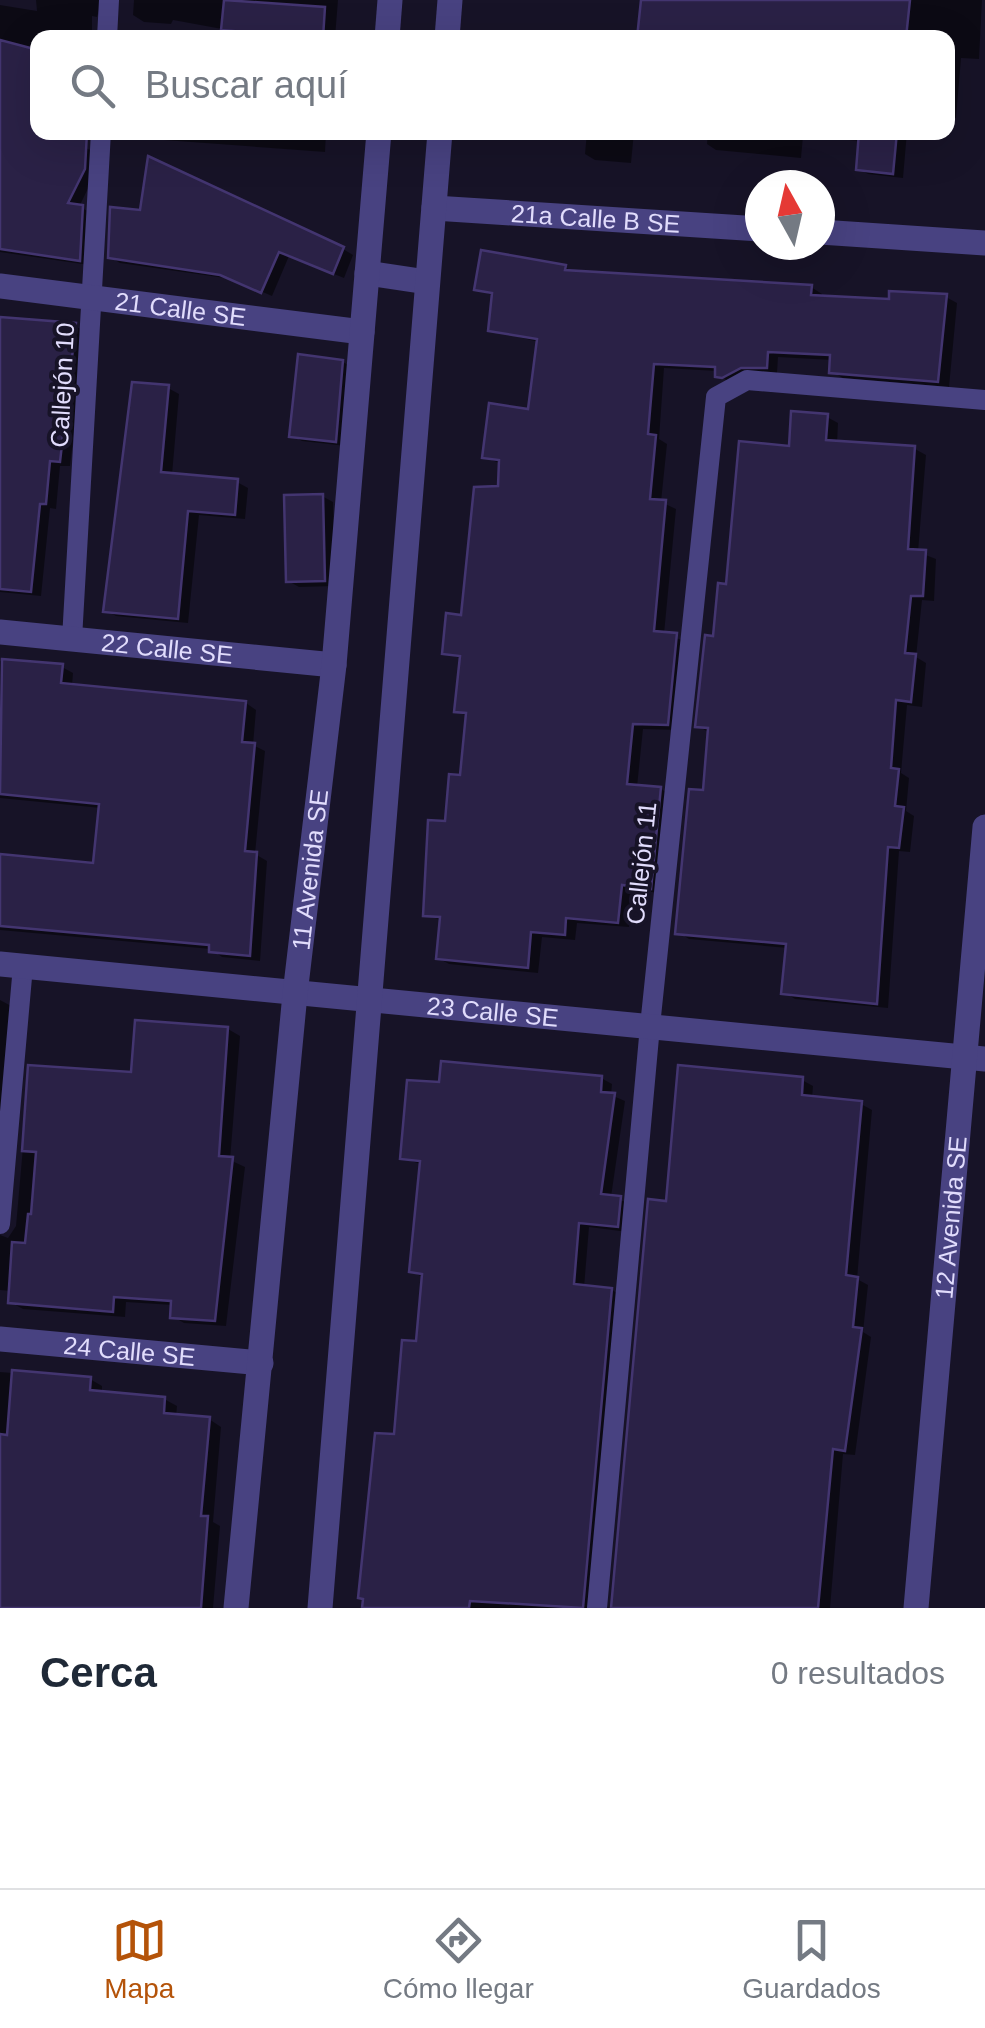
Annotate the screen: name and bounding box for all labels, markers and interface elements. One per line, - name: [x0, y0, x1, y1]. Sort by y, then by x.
- search box: [30, 30, 955, 140]
- icon: search: [65, 58, 120, 113]
- text: Buscar aquí: [145, 64, 348, 106]
- north arrow: [745, 170, 835, 260]
- street label: 21a Calle B SE: [510, 199, 681, 238]
- street label: 21 Calle SE: [113, 287, 248, 331]
- street label: Callejón 10: [45, 322, 79, 448]
- street label: 22 Calle SE: [100, 628, 234, 669]
- street label: 11 Avenida SE: [286, 788, 333, 952]
- street label: Callejón 11: [621, 800, 661, 926]
- street label: 23 Calle SE: [426, 991, 560, 1032]
- street label: 12 Avenida SE: [929, 1135, 972, 1300]
- street label: 24 Calle SE: [62, 1331, 197, 1371]
- text: Cerca: [40, 1649, 157, 1696]
- text: 0 resultados: [771, 1655, 945, 1691]
- tab: Mapa: [104, 1913, 174, 2005]
- tab: Cómo llegar: [383, 1913, 534, 2005]
- tab: Guardados: [742, 1913, 881, 2005]

